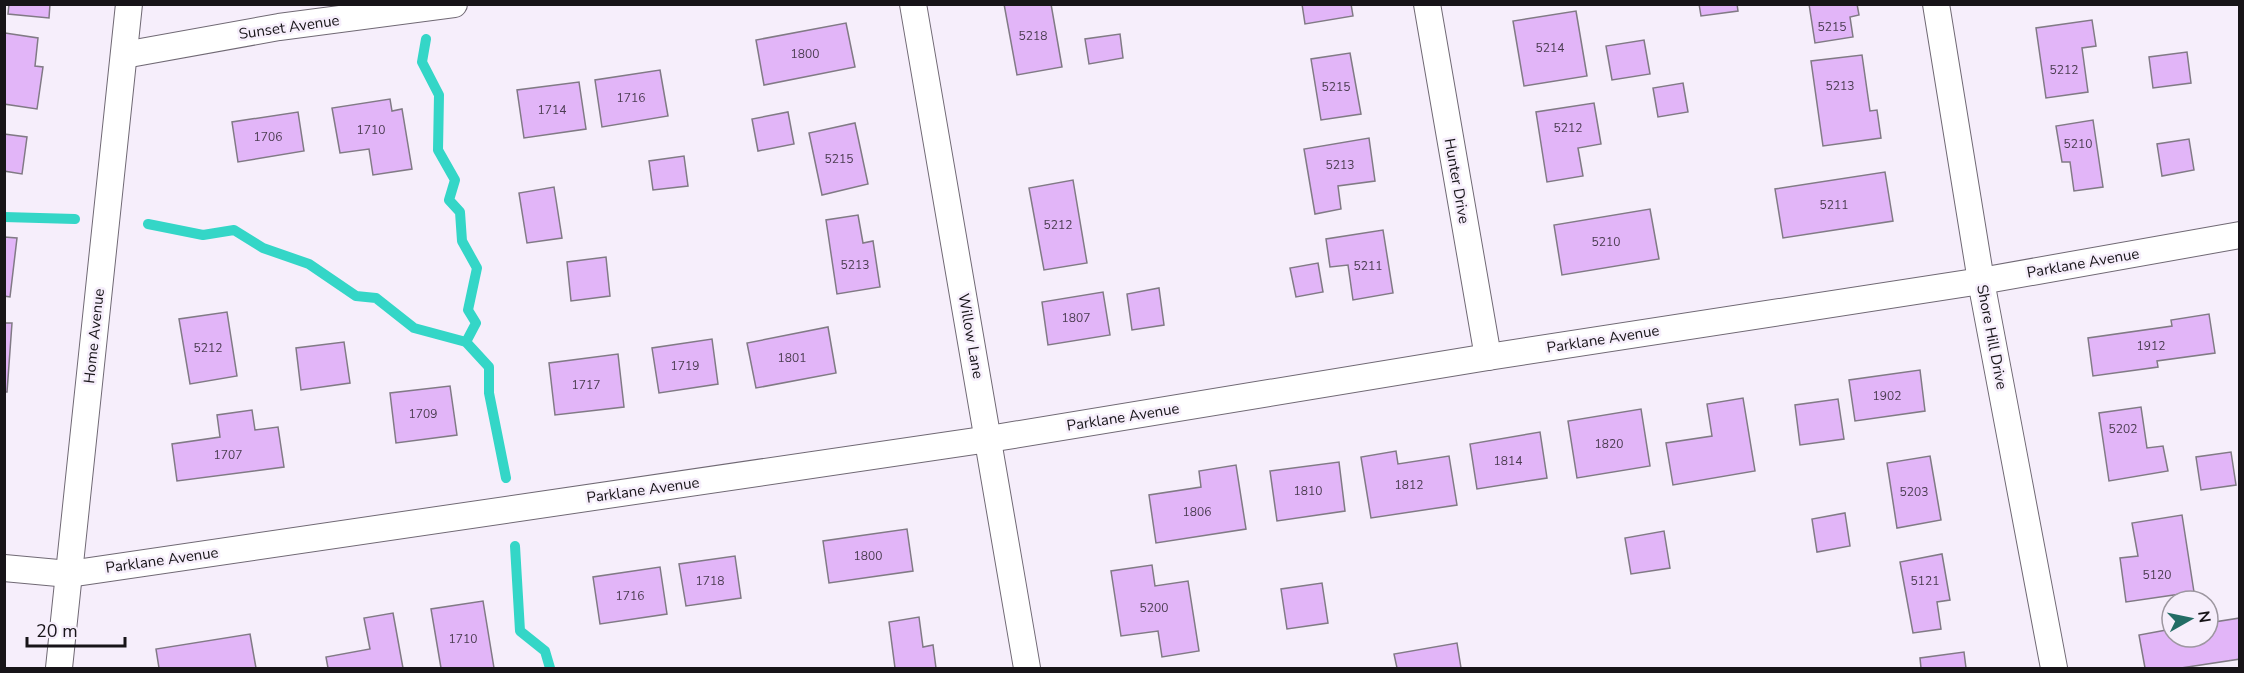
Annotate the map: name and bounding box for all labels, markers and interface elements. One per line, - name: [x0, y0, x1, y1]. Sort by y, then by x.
- street label: Sunset Avenue: [237, 10, 341, 44]
- house number: 5215: [1818, 19, 1846, 35]
- house number: 5218: [1019, 28, 1047, 44]
- house number: 5214: [1536, 40, 1564, 56]
- house number: 1800: [791, 46, 819, 62]
- house number: 5212: [2050, 62, 2078, 78]
- house number: 5213: [1826, 78, 1854, 94]
- house number: 5215: [1322, 79, 1350, 95]
- house number: 1716: [617, 90, 645, 106]
- house number: 1714: [538, 102, 566, 118]
- house number: 5212: [1554, 120, 1582, 136]
- house number: 1710: [357, 122, 385, 138]
- house number: 1706: [254, 129, 282, 145]
- house number: 5210: [2064, 136, 2092, 152]
- street label: Hunter Drive: [1440, 137, 1474, 225]
- house number: 5215: [825, 151, 853, 167]
- house number: 5213: [1326, 157, 1354, 173]
- house number: 5211: [1820, 197, 1848, 213]
- house number: 5212: [1044, 217, 1072, 233]
- house number: 5210: [1592, 234, 1620, 250]
- street label: Parklane Avenue: [2025, 243, 2141, 283]
- house number: 5213: [841, 257, 869, 273]
- house number: 5211: [1354, 258, 1382, 274]
- street label: Shore Hill Drive: [1972, 283, 2012, 391]
- street label: Home Avenue: [79, 287, 109, 385]
- street label: Willow Lane: [954, 292, 988, 380]
- house number: 1807: [1062, 310, 1090, 326]
- street label: Parklane Avenue: [1545, 320, 1661, 358]
- house number: 1912: [2137, 338, 2165, 354]
- house number: 5212: [194, 340, 222, 356]
- house number: 1801: [778, 350, 806, 366]
- house number: 1719: [671, 358, 699, 374]
- house number: 1717: [572, 377, 600, 393]
- house number: 1902: [1873, 388, 1901, 404]
- street label: Parklane Avenue: [1065, 398, 1181, 436]
- house number: 1709: [409, 406, 437, 422]
- house number: 5202: [2109, 421, 2137, 437]
- house number: 1820: [1595, 436, 1623, 452]
- house number: 1707: [214, 447, 242, 463]
- house number: 1814: [1494, 453, 1522, 469]
- street label: Parklane Avenue: [585, 472, 701, 508]
- house number: 1812: [1395, 477, 1423, 493]
- house number: 1810: [1294, 483, 1322, 499]
- house number: 5203: [1900, 484, 1928, 500]
- house number: 1806: [1183, 504, 1211, 520]
- street label: Parklane Avenue: [104, 542, 220, 578]
- house number: 1800: [854, 548, 882, 564]
- house number: 5120: [2143, 567, 2171, 583]
- house number: 1718: [696, 573, 724, 589]
- house number: 5121: [1911, 573, 1939, 589]
- house number: 1716: [616, 588, 644, 604]
- north arrow: [2160, 589, 2220, 649]
- house number: 5200: [1140, 600, 1168, 616]
- text: N: [2192, 609, 2216, 624]
- scale bar: [27, 610, 124, 648]
- text: 20 m: [36, 619, 78, 643]
- house number: 1710: [449, 631, 477, 647]

